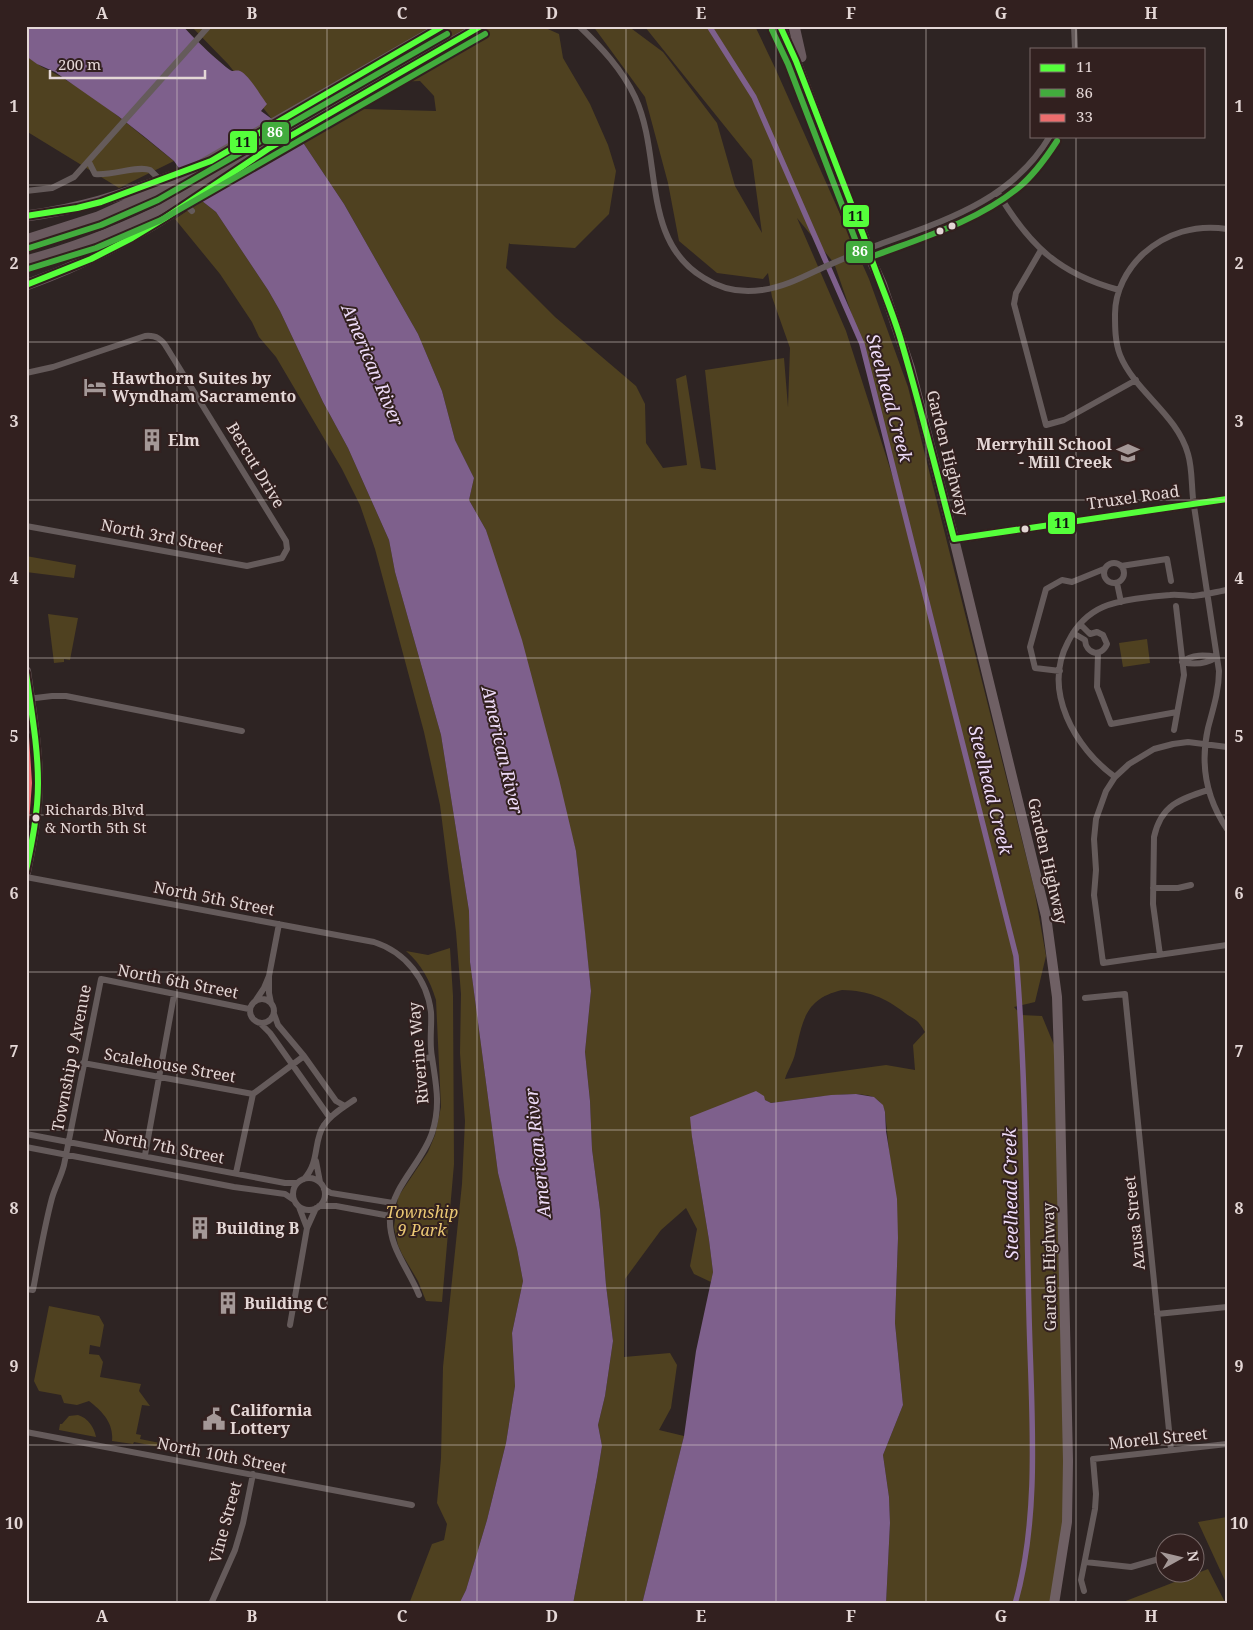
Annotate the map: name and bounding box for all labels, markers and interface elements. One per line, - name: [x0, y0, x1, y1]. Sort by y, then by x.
- text: A: [96, 2, 109, 24]
- text: B: [247, 2, 258, 24]
- text: C: [397, 2, 408, 24]
- text: D: [546, 2, 558, 24]
- text: E: [696, 2, 706, 24]
- text: F: [846, 2, 856, 24]
- text: G: [995, 2, 1007, 24]
- text: H: [1144, 2, 1158, 24]
- scale bar: [50, 48, 205, 80]
- legend: [1030, 48, 1206, 138]
- text: 200 m: [58, 54, 101, 74]
- text: 11: [1076, 56, 1093, 76]
- text: 86: [1076, 82, 1093, 102]
- text: 1: [9, 95, 19, 117]
- text: 1: [1234, 95, 1244, 117]
- text: 33: [1076, 106, 1093, 126]
- line badge: 86: [261, 121, 290, 145]
- text: 86: [267, 122, 283, 141]
- line badge: 11: [229, 130, 258, 154]
- text: 11: [235, 132, 251, 151]
- line badge: 11: [842, 204, 870, 228]
- text: 11: [848, 206, 864, 225]
- unlabelled marker: [947, 221, 957, 231]
- unlabelled marker: [935, 226, 945, 236]
- line badge: 86: [845, 240, 874, 264]
- text: 86: [852, 241, 868, 260]
- text: 2: [9, 252, 19, 274]
- text: 2: [1234, 252, 1244, 274]
- water label: American River: [336, 298, 410, 430]
- water label: Steelhead Creek: [861, 331, 919, 465]
- place label: Hawthorn Suites by Wyndham Sacramento: [112, 367, 297, 407]
- hotel icon: Hawthorn Suites by Wyndham Sacramento: [82, 374, 108, 400]
- street label: Garden Highway: [922, 388, 974, 519]
- text: 3: [9, 410, 19, 432]
- text: 3: [1234, 410, 1244, 432]
- street label: Bercut Drive: [222, 418, 290, 512]
- building icon: Elm: [139, 427, 165, 453]
- place label: Elm: [168, 429, 200, 451]
- place label: Merryhill School - Mill Creek: [976, 433, 1113, 473]
- school or university icon: Merryhill School - Mill Creek: [1115, 440, 1141, 466]
- street label: Truxel Road: [1085, 480, 1181, 514]
- line badge: 11: [1047, 511, 1076, 535]
- street label: North 3rd Street: [99, 513, 225, 559]
- text: 11: [1054, 513, 1070, 532]
- unlabelled marker: [1020, 524, 1030, 534]
- text: 4: [9, 567, 19, 589]
- text: 4: [1234, 567, 1244, 589]
- water label: American River: [476, 681, 529, 817]
- water label: Steelhead Creek: [963, 723, 1019, 858]
- text: 5: [9, 725, 19, 747]
- text: 5: [1234, 725, 1244, 747]
- street label: Garden Highway: [1023, 796, 1073, 927]
- place label: Richards Blvd & North 5th St: [45, 799, 146, 837]
- marker: Richards Blvd & North 5th St: [31, 813, 41, 823]
- street label: North 5th Street: [152, 876, 277, 921]
- text: 6: [9, 882, 19, 904]
- text: 6: [1234, 882, 1244, 904]
- street label: North 6th Street: [116, 959, 241, 1004]
- street label: Township 9 Avenue: [46, 983, 96, 1133]
- street label: Riverine Way: [402, 1000, 433, 1105]
- text: 7: [9, 1040, 19, 1062]
- text: 7: [1234, 1040, 1244, 1062]
- street label: Scalehouse Street: [102, 1043, 238, 1087]
- water label: American River: [518, 1086, 556, 1221]
- street label: North 7th Street: [102, 1124, 227, 1169]
- water label: Steelhead Creek: [997, 1127, 1023, 1260]
- street label: Azusa Street: [1118, 1174, 1150, 1271]
- text: 8: [9, 1197, 19, 1219]
- text: 8: [1234, 1197, 1244, 1219]
- park label: Township 9 Park: [386, 1201, 458, 1241]
- street label: Garden Highway: [1037, 1201, 1061, 1332]
- building icon: Building B: [187, 1215, 213, 1241]
- place label: Building B: [216, 1217, 299, 1239]
- building icon: Building C: [215, 1290, 241, 1316]
- place label: Building C: [244, 1292, 327, 1314]
- text: 9: [9, 1355, 19, 1377]
- text: 9: [1234, 1355, 1244, 1377]
- place label: California Lottery: [230, 1399, 313, 1439]
- public building icon: California Lottery: [201, 1406, 227, 1432]
- street label: Morell Street: [1108, 1422, 1209, 1454]
- street label: North 10th Street: [155, 1432, 289, 1478]
- street label: Vine Street: [204, 1478, 247, 1565]
- text: 10: [5, 1512, 23, 1534]
- text: 10: [1230, 1512, 1248, 1534]
- north arrow: [1156, 1532, 1206, 1582]
- text: N: [1183, 1549, 1204, 1563]
- text: A: [96, 1605, 109, 1627]
- text: B: [247, 1605, 258, 1627]
- text: C: [397, 1605, 408, 1627]
- text: D: [546, 1605, 558, 1627]
- text: E: [696, 1605, 706, 1627]
- text: F: [846, 1605, 856, 1627]
- text: G: [995, 1605, 1007, 1627]
- text: H: [1144, 1605, 1158, 1627]

